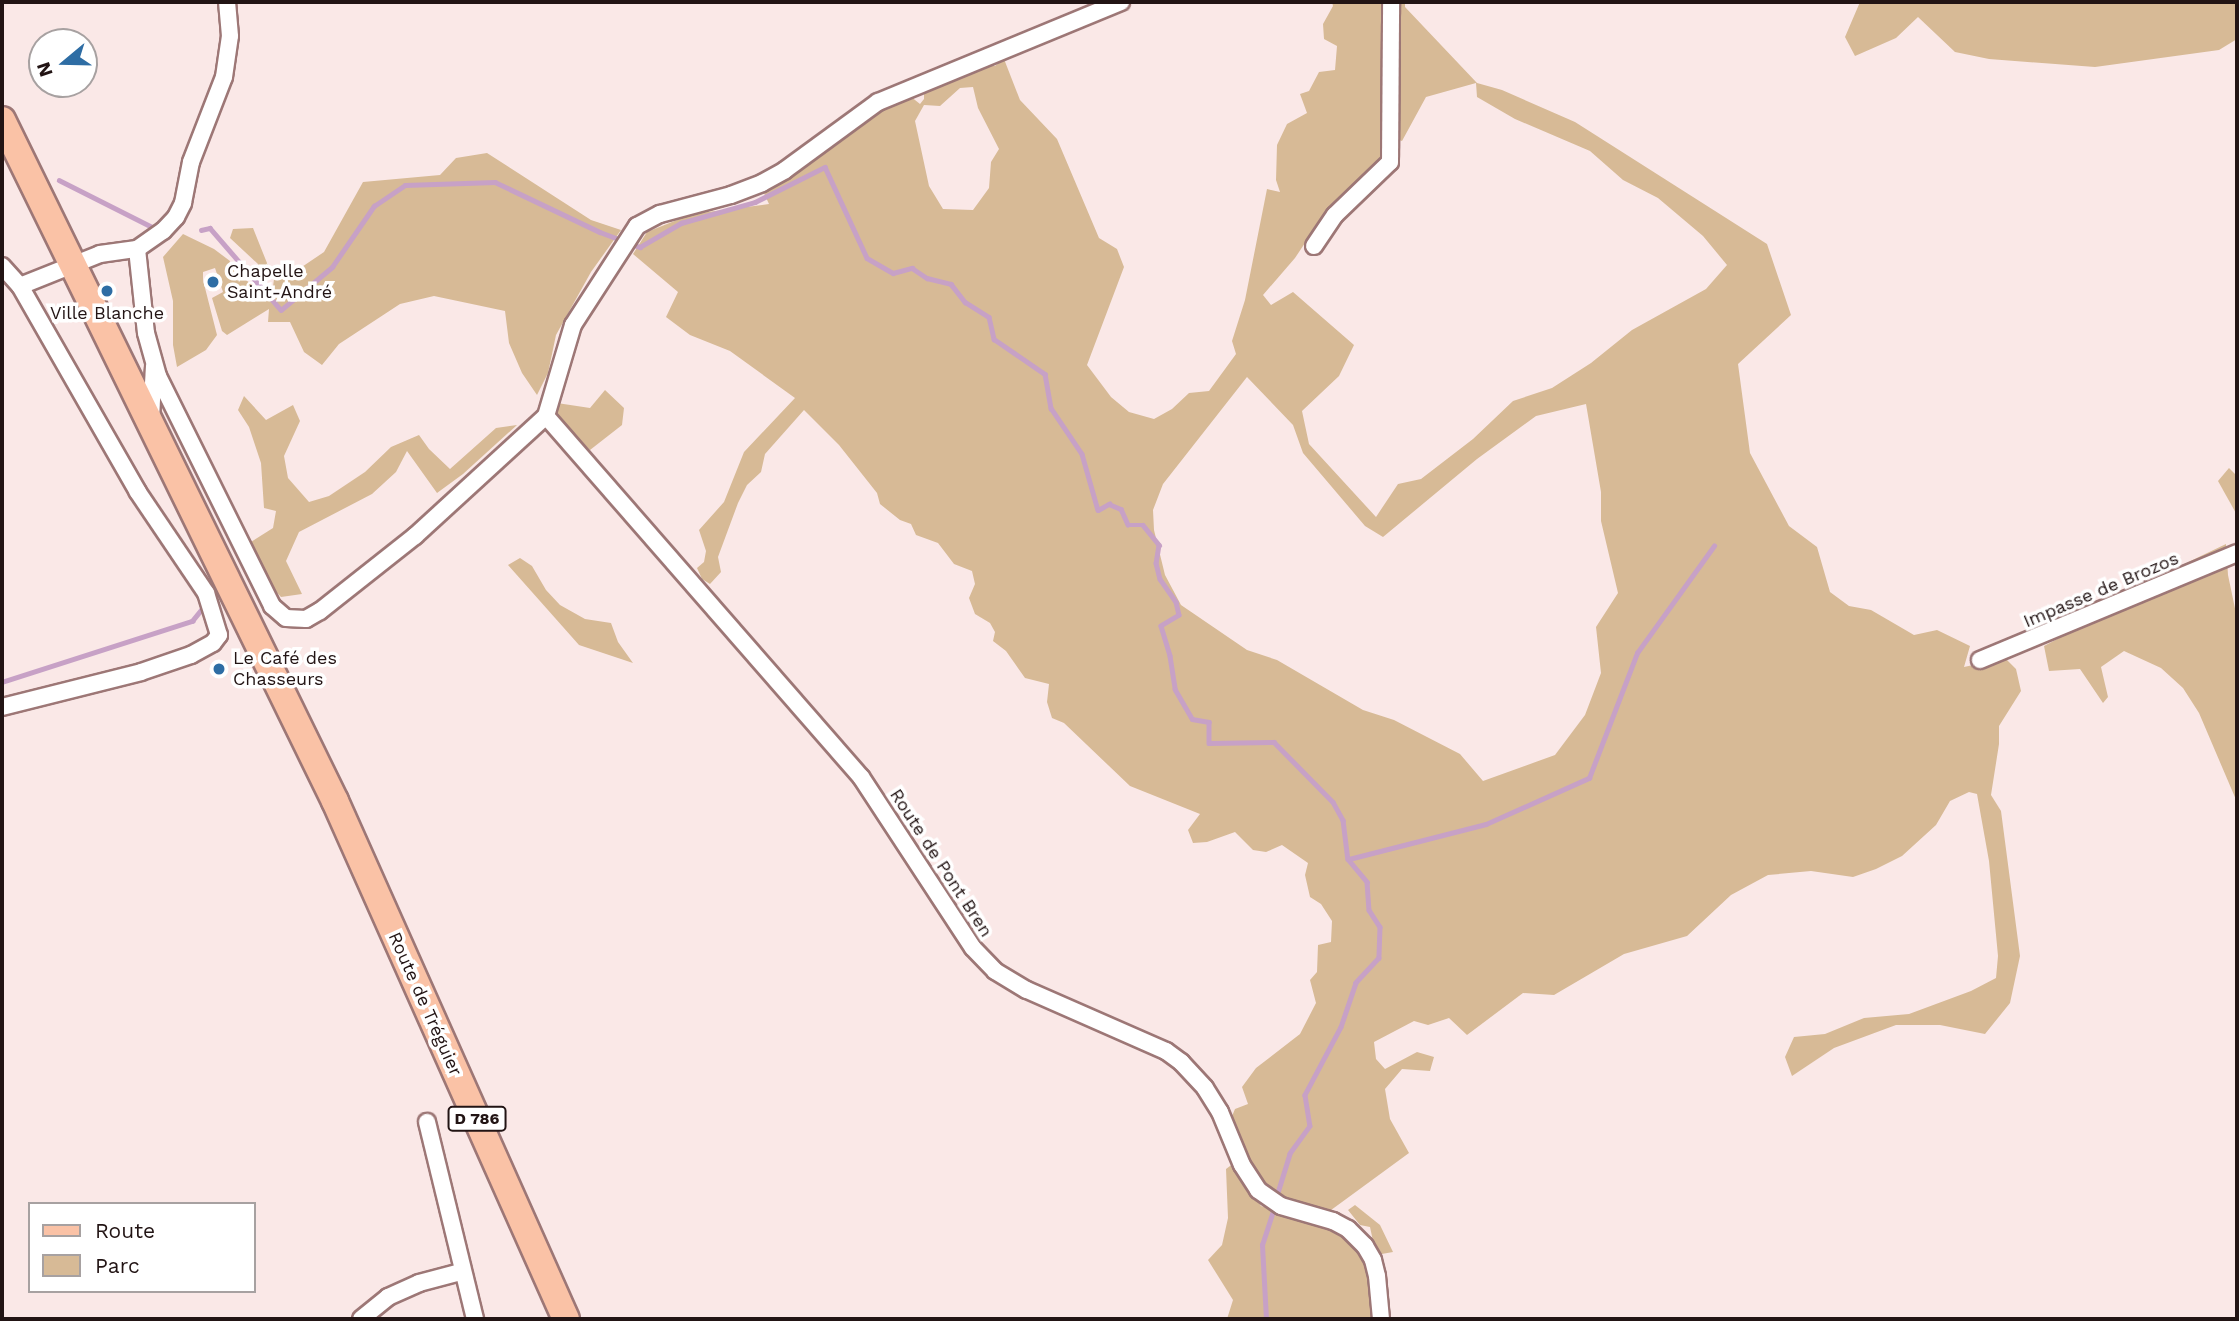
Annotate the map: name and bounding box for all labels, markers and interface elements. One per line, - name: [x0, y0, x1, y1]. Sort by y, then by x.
- north arrow: [28, 28, 98, 98]
- text: N: [31, 59, 58, 80]
- place label: Chapelle Saint-André: [227, 261, 332, 304]
- marker: Chapelle Saint-André: [205, 274, 221, 290]
- marker: Ville Blanche: [99, 283, 115, 299]
- place label: Ville Blanche: [50, 302, 164, 324]
- street label: Impasse de Brozos: [2020, 548, 2182, 632]
- place label: Le Café des Chasseurs: [233, 648, 337, 690]
- marker: Le Café des Chasseurs: [211, 661, 227, 677]
- street label: Route de Pont Bren: [885, 785, 997, 941]
- street label: Route de Tréguier: [383, 928, 467, 1080]
- road number: D 786: [447, 1106, 507, 1132]
- legend: [28, 1202, 256, 1293]
- text: Route: [95, 1218, 155, 1243]
- text: Parc: [95, 1253, 140, 1278]

